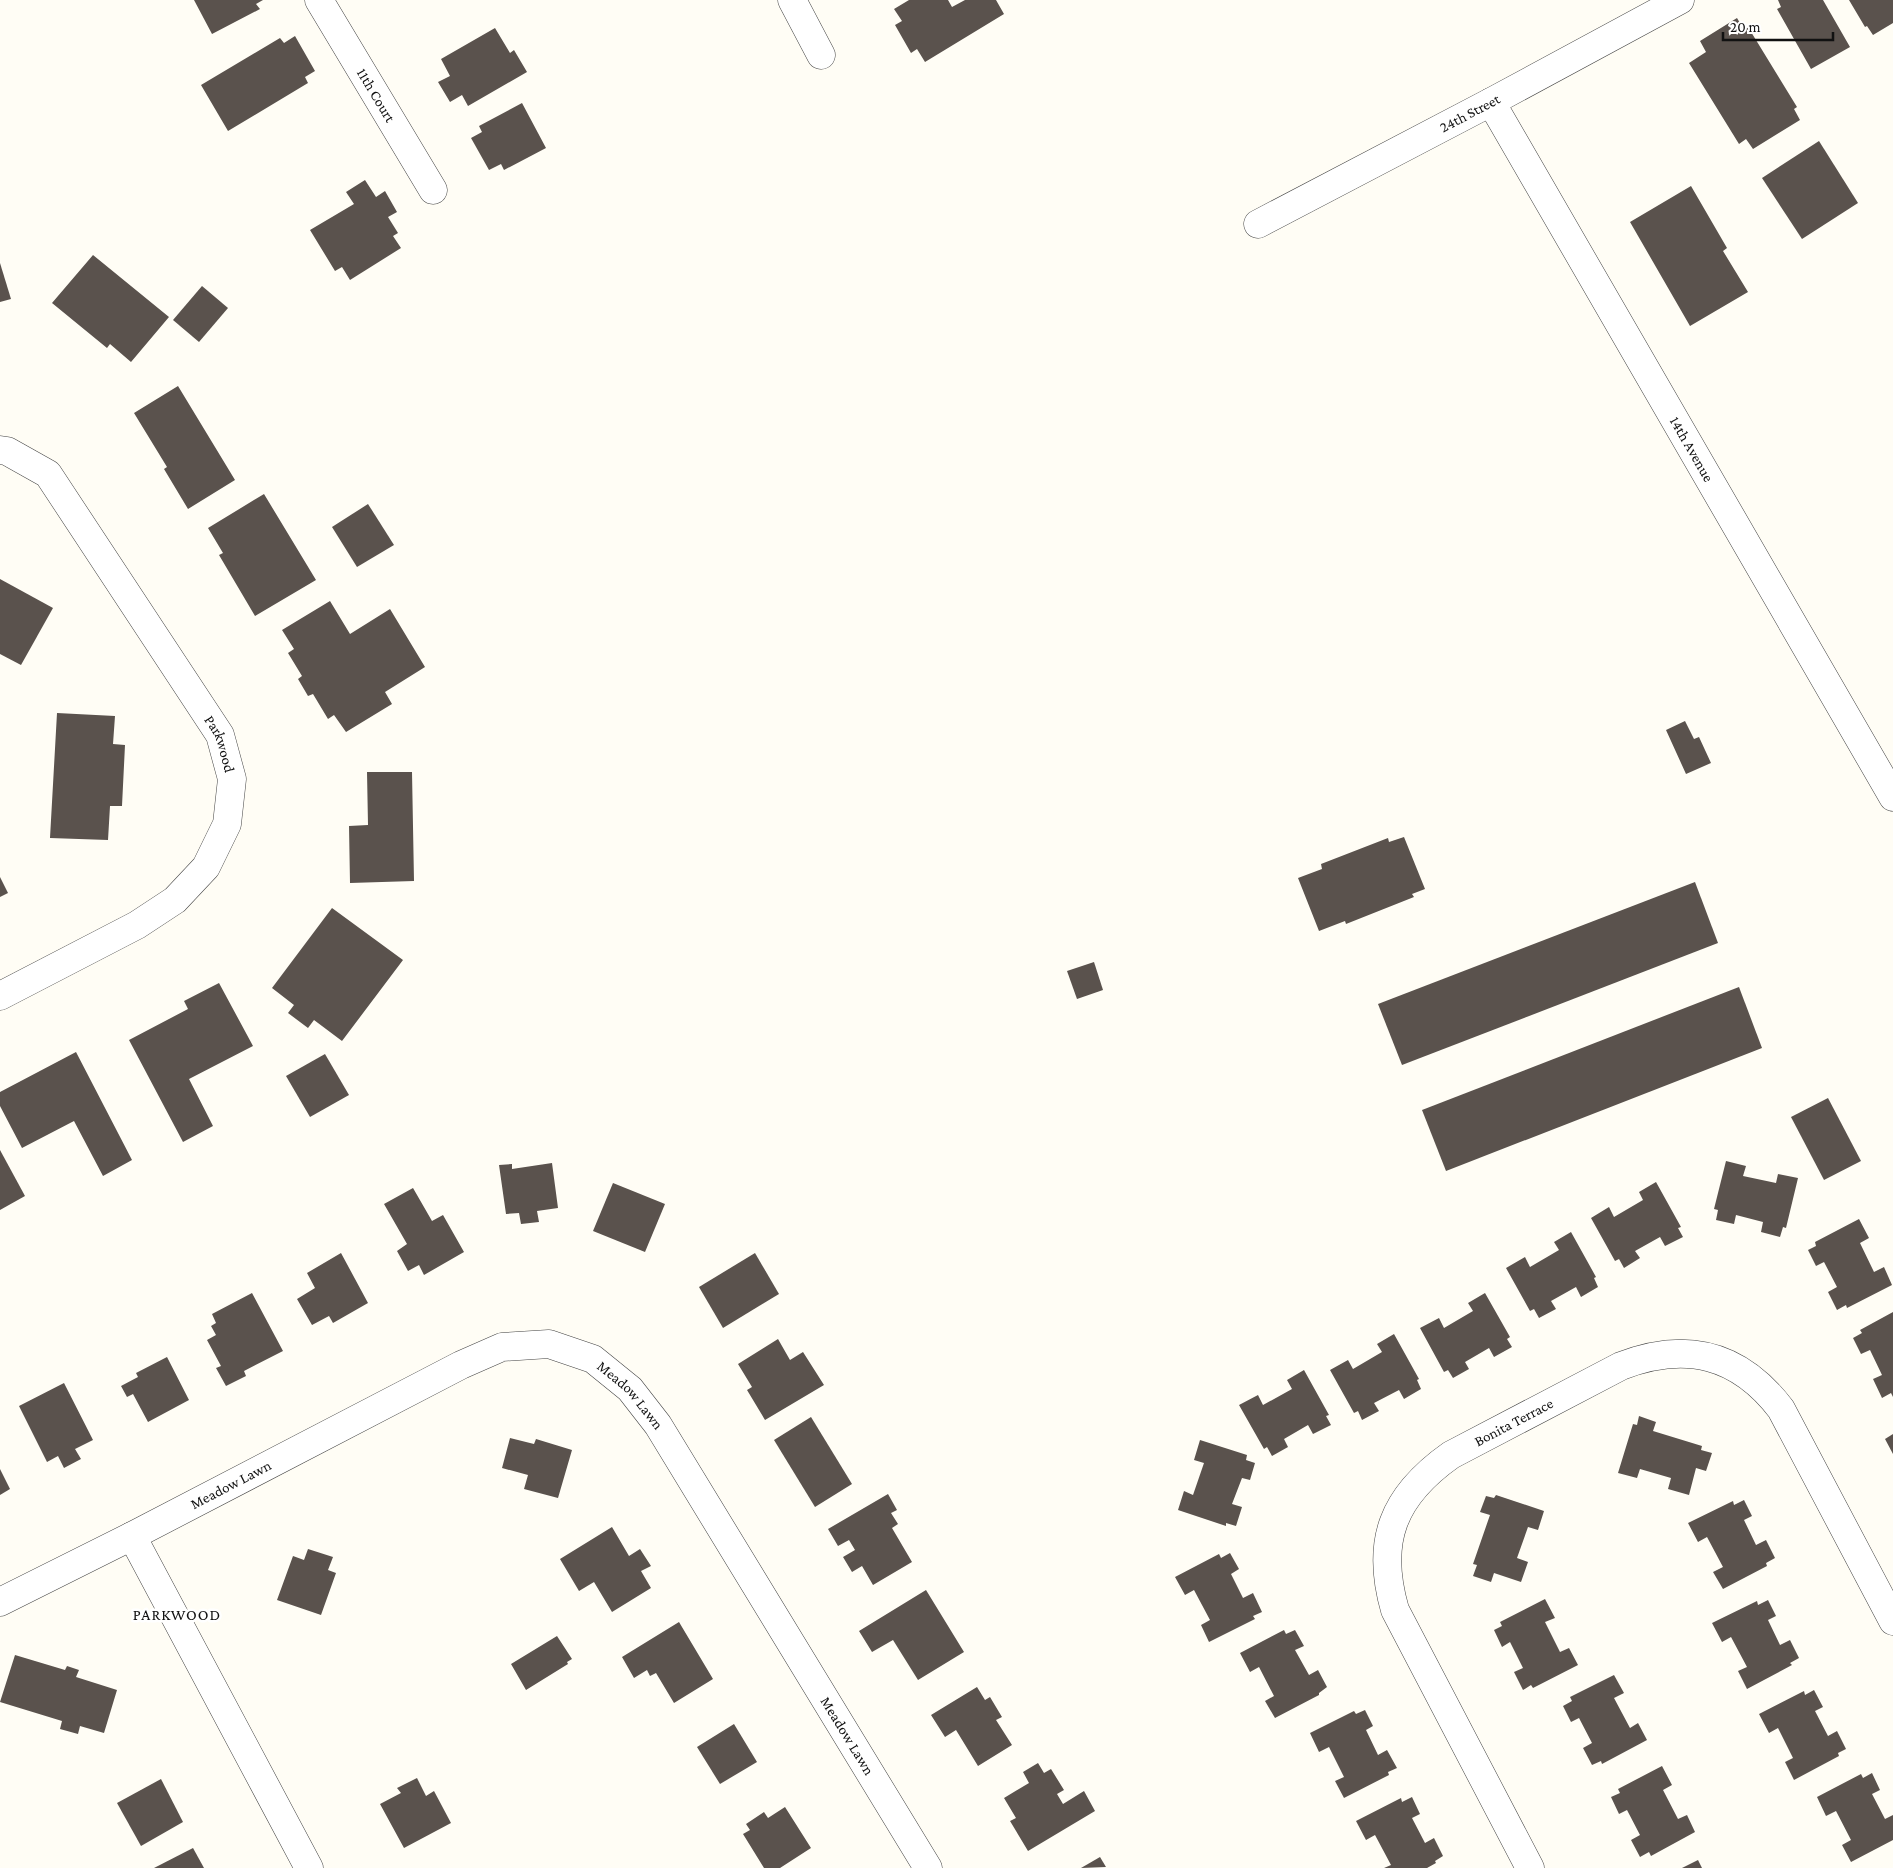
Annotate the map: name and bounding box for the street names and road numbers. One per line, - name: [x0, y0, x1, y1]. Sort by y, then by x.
- street label: 11th Court: [354, 65, 399, 126]
- street label: 24th Street: [1437, 90, 1504, 135]
- street label: 14th Avenue: [1667, 414, 1717, 485]
- street label: Parkwood: [201, 712, 238, 774]
- street label: Meadow Lawn: [594, 1358, 666, 1433]
- street label: Bonita Terrace: [1472, 1395, 1556, 1449]
- street label: Meadow Lawn: [188, 1457, 274, 1512]
- street label: Meadow Lawn: [818, 1694, 877, 1778]

